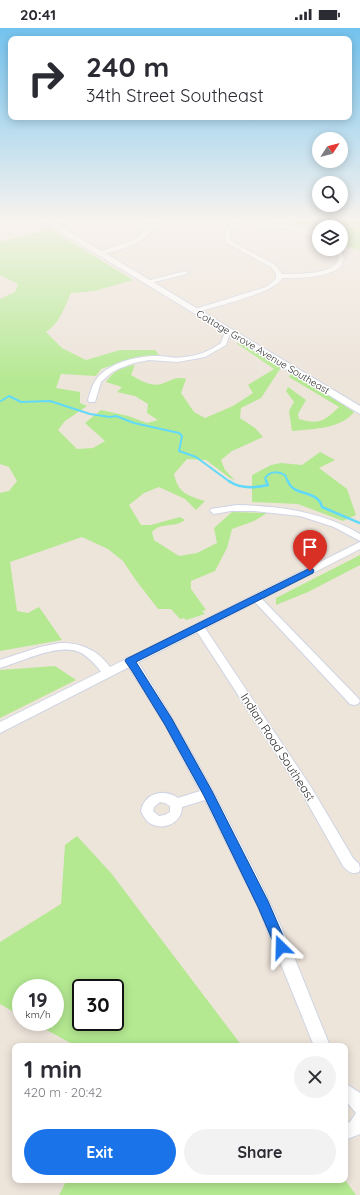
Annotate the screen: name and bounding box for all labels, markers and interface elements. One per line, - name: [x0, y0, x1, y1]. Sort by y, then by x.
- text: 20:41: [20, 5, 56, 24]
- text: 240 m: [86, 49, 169, 84]
- icon: right: [20, 52, 72, 104]
- text: 34th Street Southeast: [86, 84, 264, 107]
- north arrow: [312, 132, 348, 168]
- map controls: [312, 132, 348, 256]
- button: search: [312, 176, 348, 212]
- button: layers: [312, 220, 348, 256]
- street label: Cottage Grove Avenue Southeast: [194, 307, 333, 397]
- pin: [293, 530, 327, 571]
- icon: arrive: [299, 536, 321, 558]
- street label: Indian Road Southeast: [237, 690, 319, 804]
- position arrow: [260, 926, 302, 968]
- speed limit sign: 30: [72, 979, 124, 1031]
- text: 19: [28, 987, 48, 1012]
- text: km/h: [25, 1008, 51, 1021]
- text: 1 min: [24, 1054, 82, 1084]
- button: close: [294, 1056, 336, 1098]
- text: 420 m · 20:42: [24, 1084, 102, 1100]
- button: Exit: [24, 1129, 176, 1175]
- button: Share: [184, 1129, 336, 1175]

